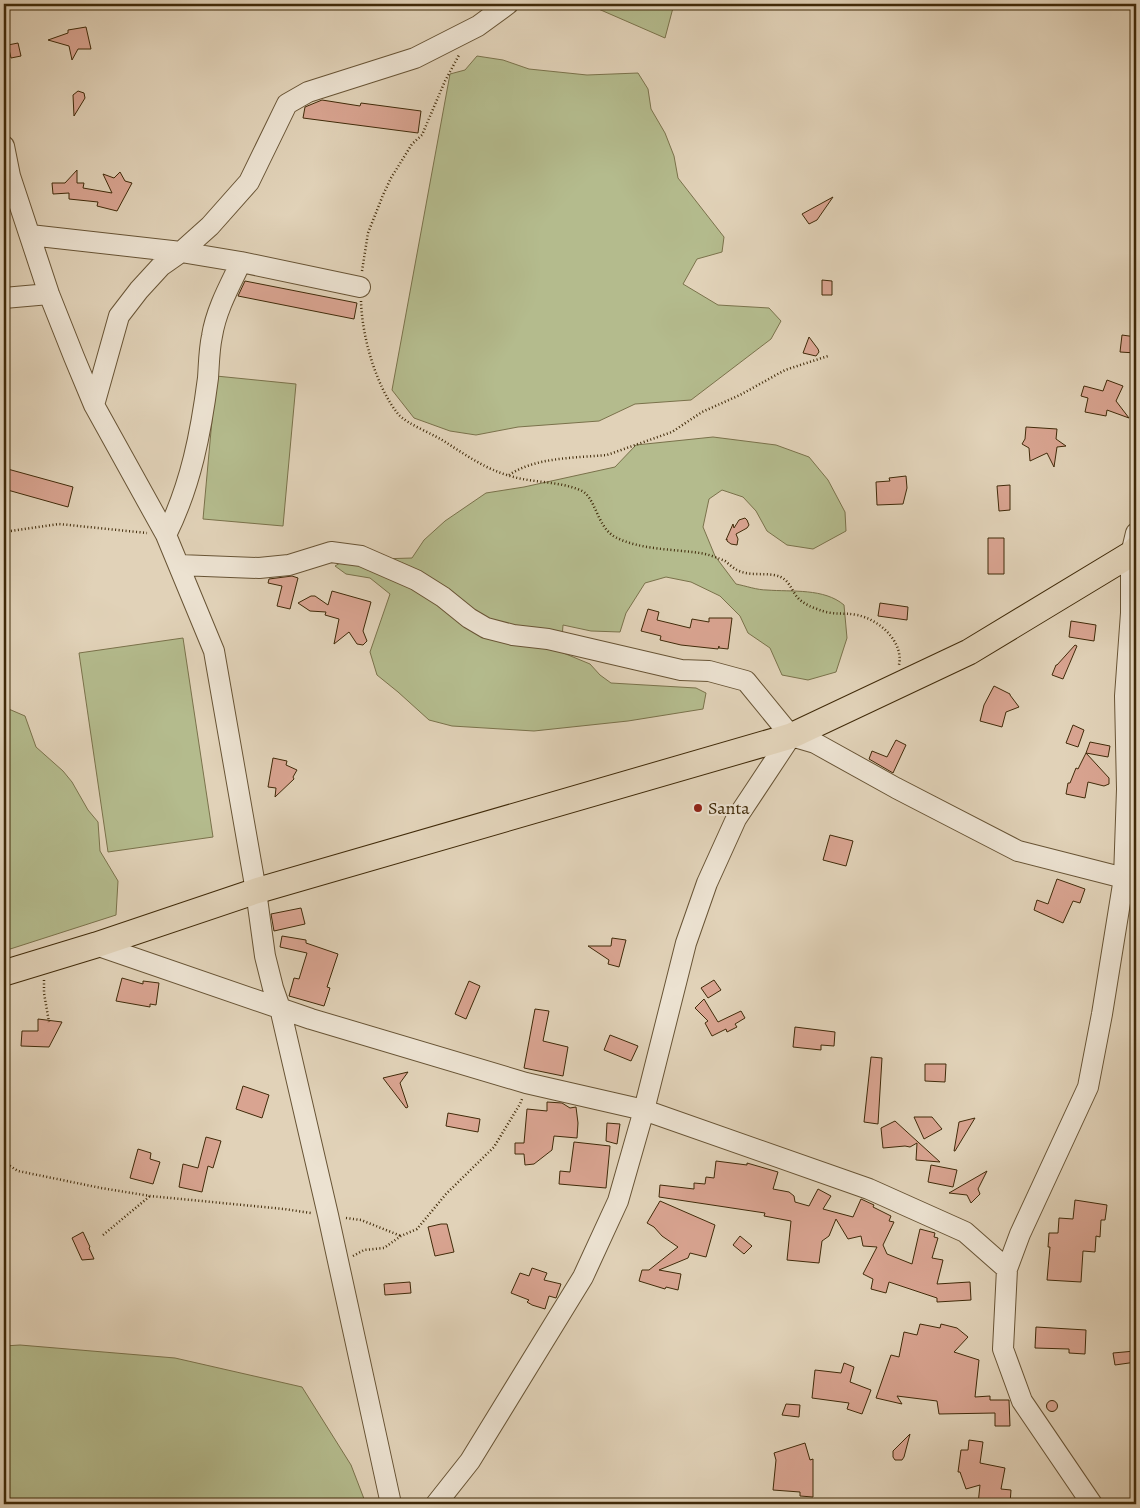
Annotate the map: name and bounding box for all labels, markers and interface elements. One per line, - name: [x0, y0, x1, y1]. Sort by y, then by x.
- place label: Santa: [708, 796, 750, 820]
- marker: Santa: [692, 802, 704, 814]

